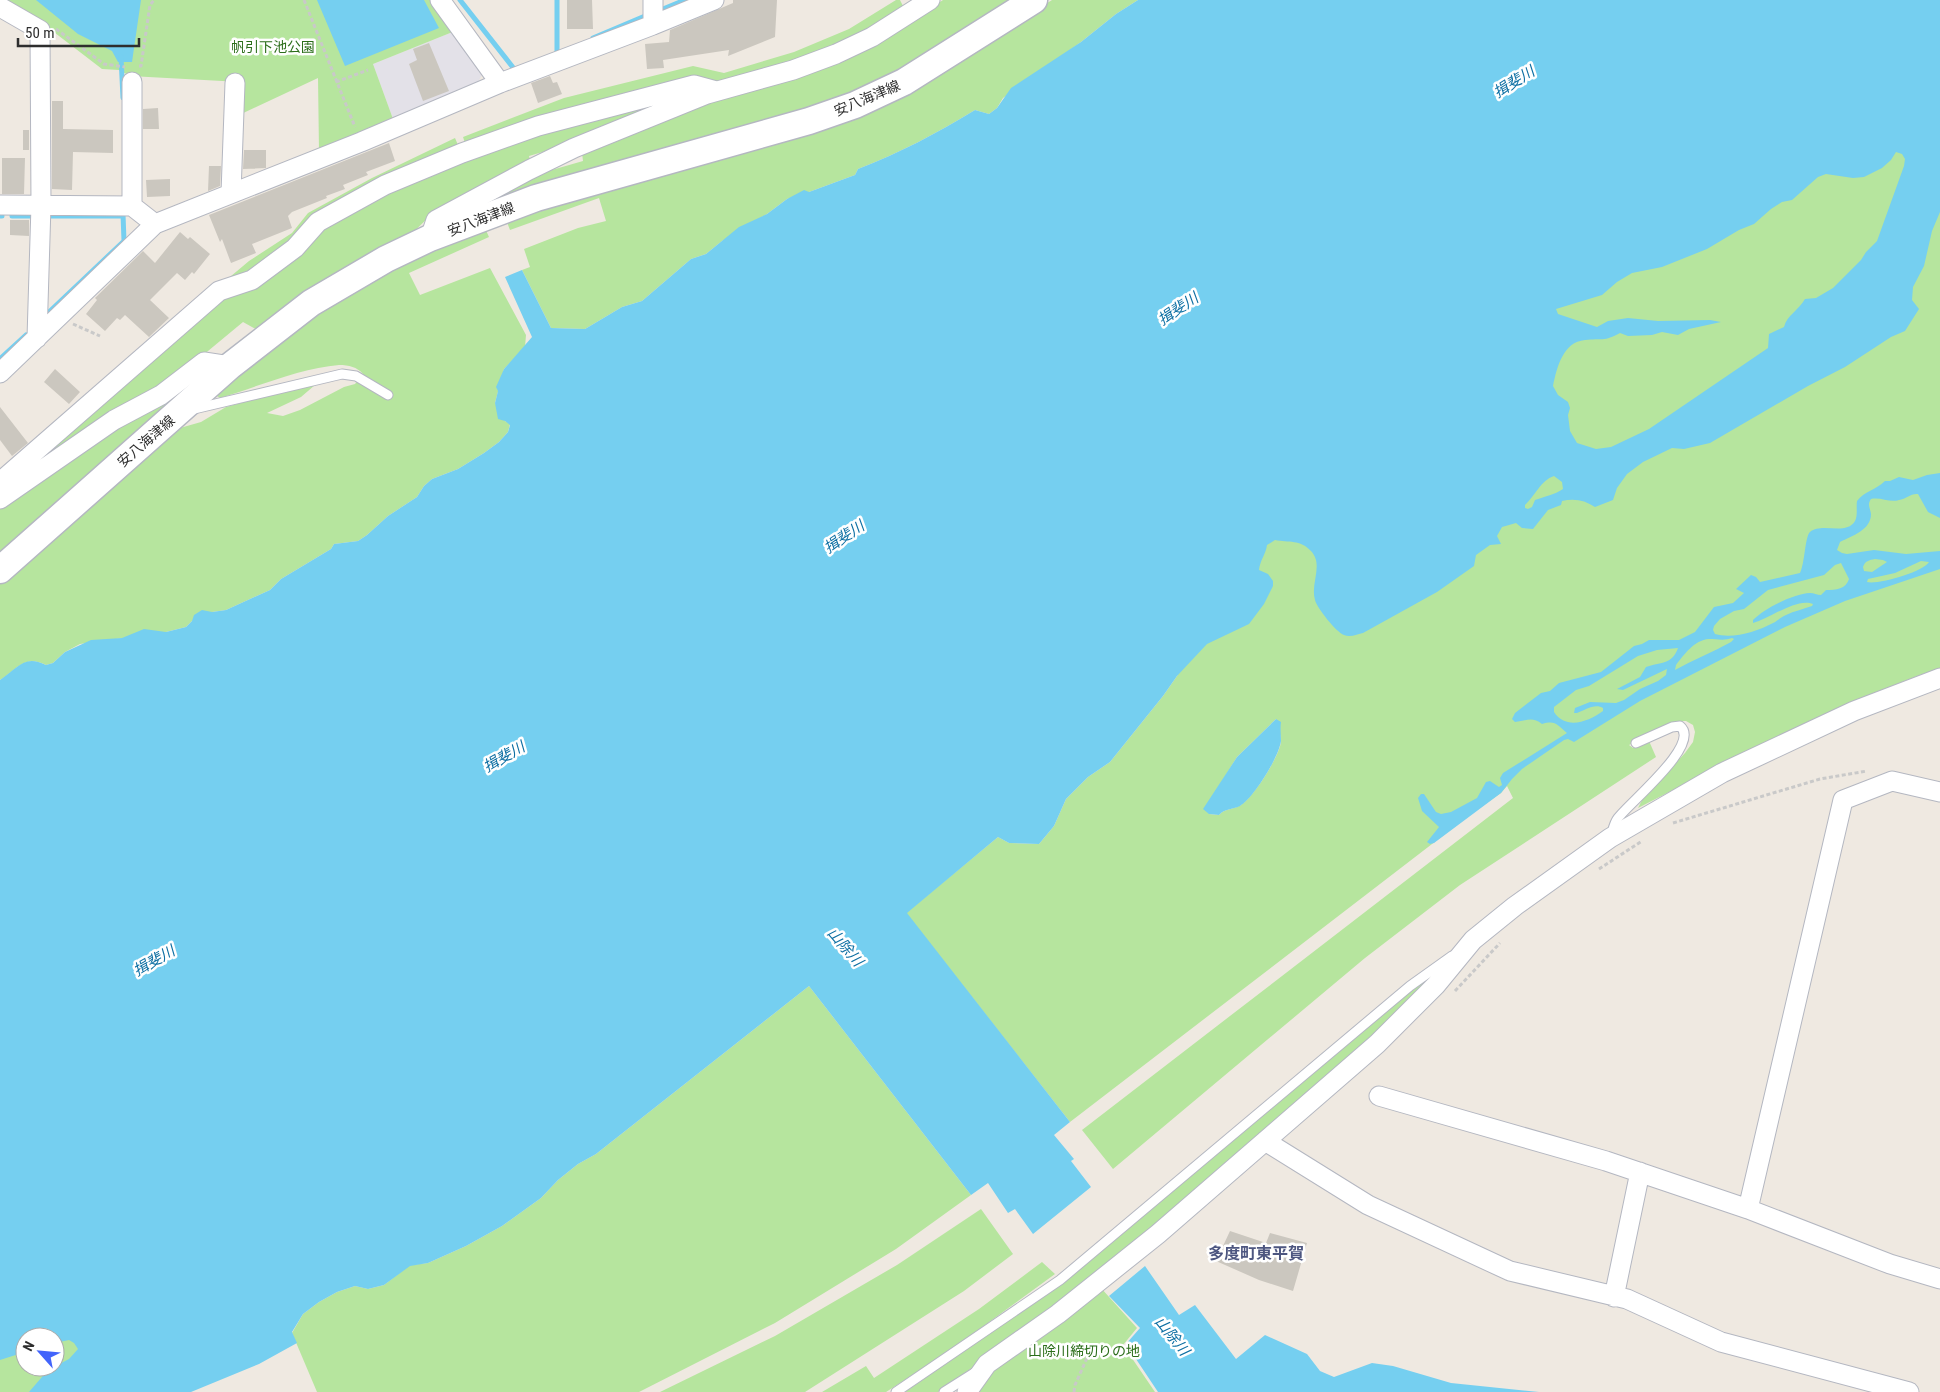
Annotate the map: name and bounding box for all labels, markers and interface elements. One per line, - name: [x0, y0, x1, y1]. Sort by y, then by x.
- scale bar: [18, 15, 139, 47]
- text: 50 m: [25, 24, 55, 42]
- park label: 帆引下池公園: [231, 39, 315, 55]
- water label: 揖斐川: [1490, 61, 1540, 102]
- street label: 安八海津線: [832, 77, 902, 119]
- street label: 安八海津線: [445, 199, 517, 239]
- water label: 揖斐川: [1154, 288, 1203, 329]
- street label: 安八海津線: [114, 412, 178, 470]
- water label: 揖斐川: [820, 516, 869, 557]
- water label: 揖斐川: [480, 737, 530, 776]
- water label: 山除川: [823, 924, 868, 971]
- water label: 揖斐川: [130, 941, 180, 980]
- district label: 多度町東平賀: [1208, 1244, 1304, 1263]
- water label: 山除川: [1151, 1313, 1194, 1361]
- north arrow: [15, 1327, 65, 1377]
- text: N: [19, 1339, 37, 1354]
- park label: 山除川締切りの地: [1028, 1343, 1140, 1359]

